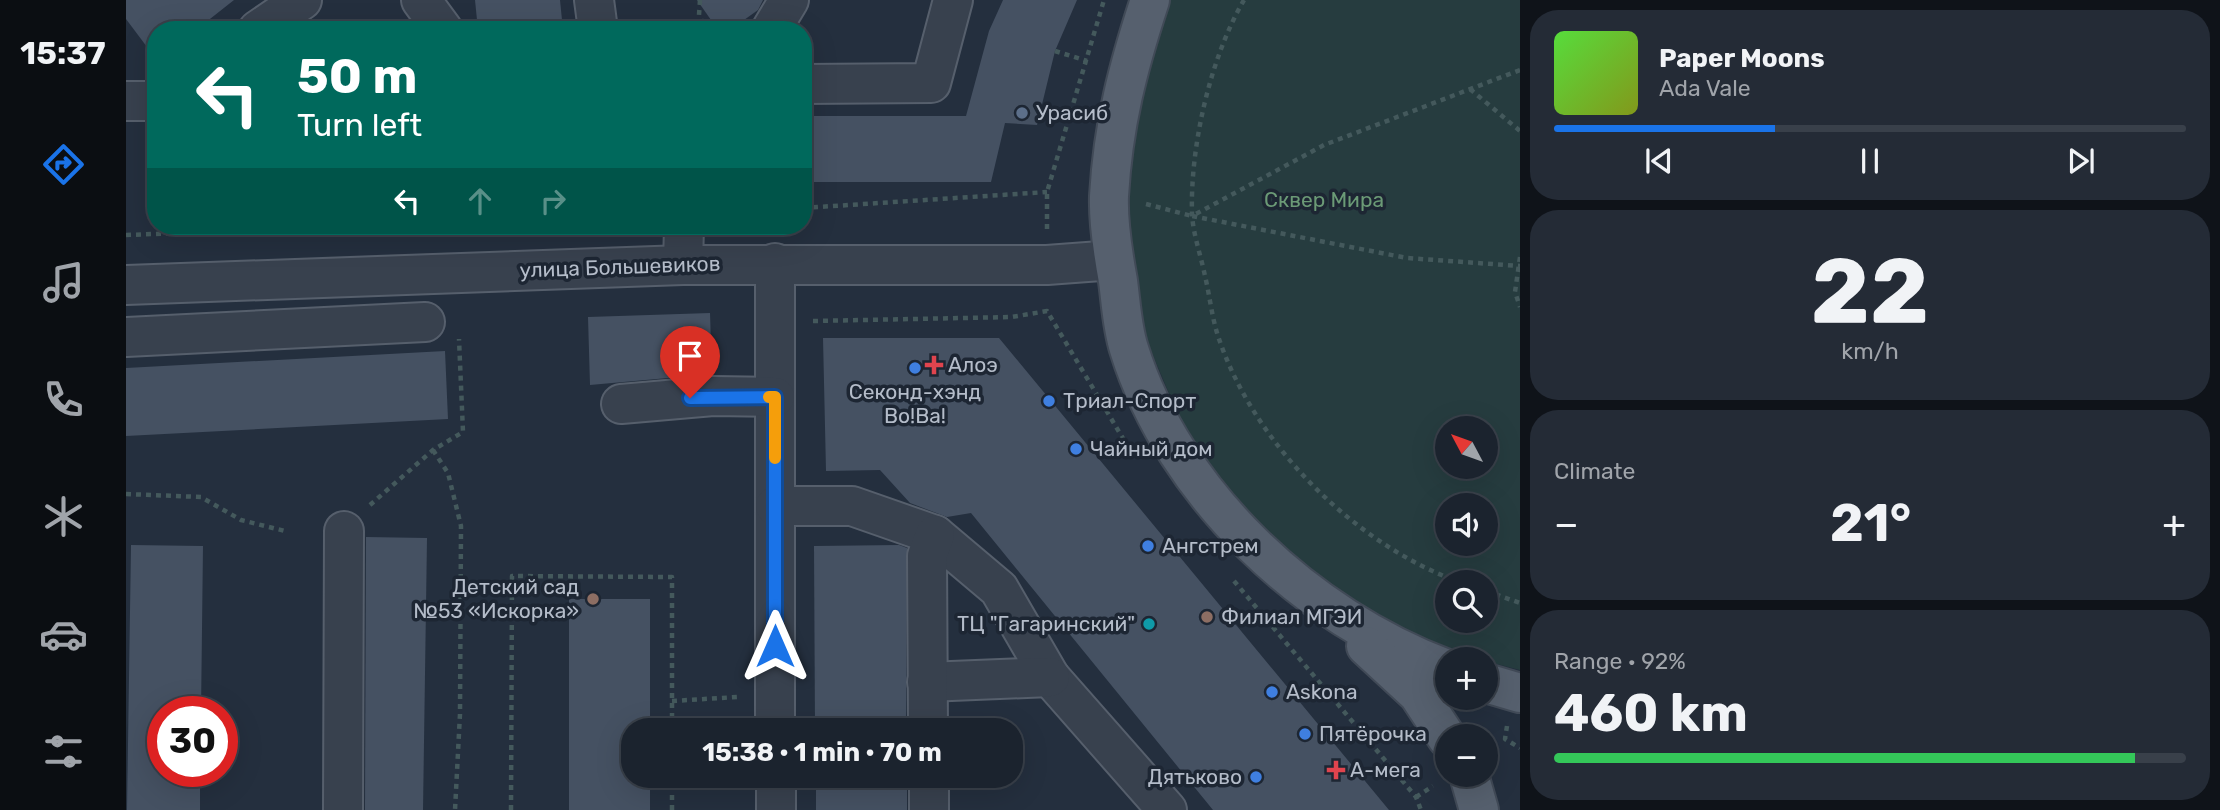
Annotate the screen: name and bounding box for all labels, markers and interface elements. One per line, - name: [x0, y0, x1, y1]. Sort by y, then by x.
- text: 15:37: [20, 34, 106, 72]
- text: Paper Moons: [1659, 43, 1825, 74]
- text: 50 m: [297, 47, 417, 105]
- icon: left: [182, 49, 273, 140]
- text: Ada Vale: [1659, 74, 1751, 102]
- place label: Урасиб: [1036, 100, 1108, 125]
- marker: Урасиб: [1014, 105, 1030, 121]
- text: Turn left: [297, 106, 422, 144]
- icon: directions: [39, 140, 88, 189]
- icon: previous: [1640, 142, 1678, 180]
- icon: pause: [1851, 142, 1889, 180]
- icon: next: [2062, 142, 2100, 180]
- icon: left: [388, 182, 426, 220]
- icon: ahead: [461, 182, 499, 220]
- icon: right: [534, 182, 572, 220]
- park label: Сквер Мира: [1264, 187, 1384, 212]
- text: 22: [1811, 237, 1929, 345]
- street label: улица Большевиков: [519, 251, 721, 282]
- icon: music: [39, 258, 88, 307]
- pin: [660, 326, 720, 398]
- icon: arrive: [671, 337, 709, 375]
- text: km/h: [1841, 337, 1899, 365]
- place label: Алоэ: [948, 352, 998, 377]
- marker: Алоэ: [926, 357, 942, 373]
- marker: Секонд-хэнд Во!Ва!: [907, 360, 923, 376]
- icon: phone: [39, 375, 88, 424]
- place label: Секонд-хэнд Во!Ва!: [849, 379, 981, 428]
- place label: Триал-Спорт: [1063, 388, 1196, 413]
- marker: Триал-Спорт: [1041, 393, 1057, 409]
- north arrow: [1435, 416, 1498, 480]
- map controls: [1435, 416, 1498, 787]
- place label: Чайный дом: [1090, 436, 1213, 461]
- marker: Чайный дом: [1068, 441, 1084, 457]
- text: Climate: [1554, 457, 1635, 485]
- icon: climate: [39, 492, 88, 541]
- text: 21°: [1830, 492, 1911, 554]
- button: sound: [1435, 493, 1498, 556]
- text: −: [1554, 501, 1579, 547]
- text: +: [2162, 501, 2186, 547]
- place label: Ангстрем: [1162, 533, 1259, 558]
- marker: Ангстрем: [1140, 538, 1156, 554]
- button: search: [1435, 570, 1498, 633]
- place label: Детский сад №53 «Искорка»: [414, 574, 579, 623]
- marker: Детский сад №53 «Искорка»: [585, 591, 601, 607]
- place label: Филиал МГЭИ: [1221, 604, 1362, 629]
- position arrow: [738, 609, 812, 683]
- marker: Филиал МГЭИ: [1199, 609, 1215, 625]
- icon: car: [39, 610, 88, 659]
- place label: ТЦ "Гагаринский": [957, 611, 1135, 636]
- marker: ТЦ "Гагаринский": [1141, 616, 1157, 632]
- button: +: [1435, 647, 1498, 710]
- text: Range · 92%: [1554, 647, 1686, 675]
- place label: Askona: [1286, 679, 1357, 704]
- text: 460 km: [1554, 682, 1748, 744]
- marker: Askona: [1264, 684, 1280, 700]
- speed limit sign: 30: [147, 696, 238, 787]
- place label: Пятёрочка: [1319, 721, 1427, 746]
- button: −: [1435, 724, 1498, 787]
- marker: Пятёрочка: [1297, 726, 1313, 742]
- icon: filters: [39, 727, 88, 776]
- text: 15:38 · 1 min · 70 m: [702, 737, 942, 768]
- place label: А-мега: [1350, 757, 1421, 782]
- marker: А-мега: [1328, 762, 1344, 778]
- place label: Дятьково: [1148, 764, 1242, 789]
- marker: Дятьково: [1248, 769, 1264, 785]

